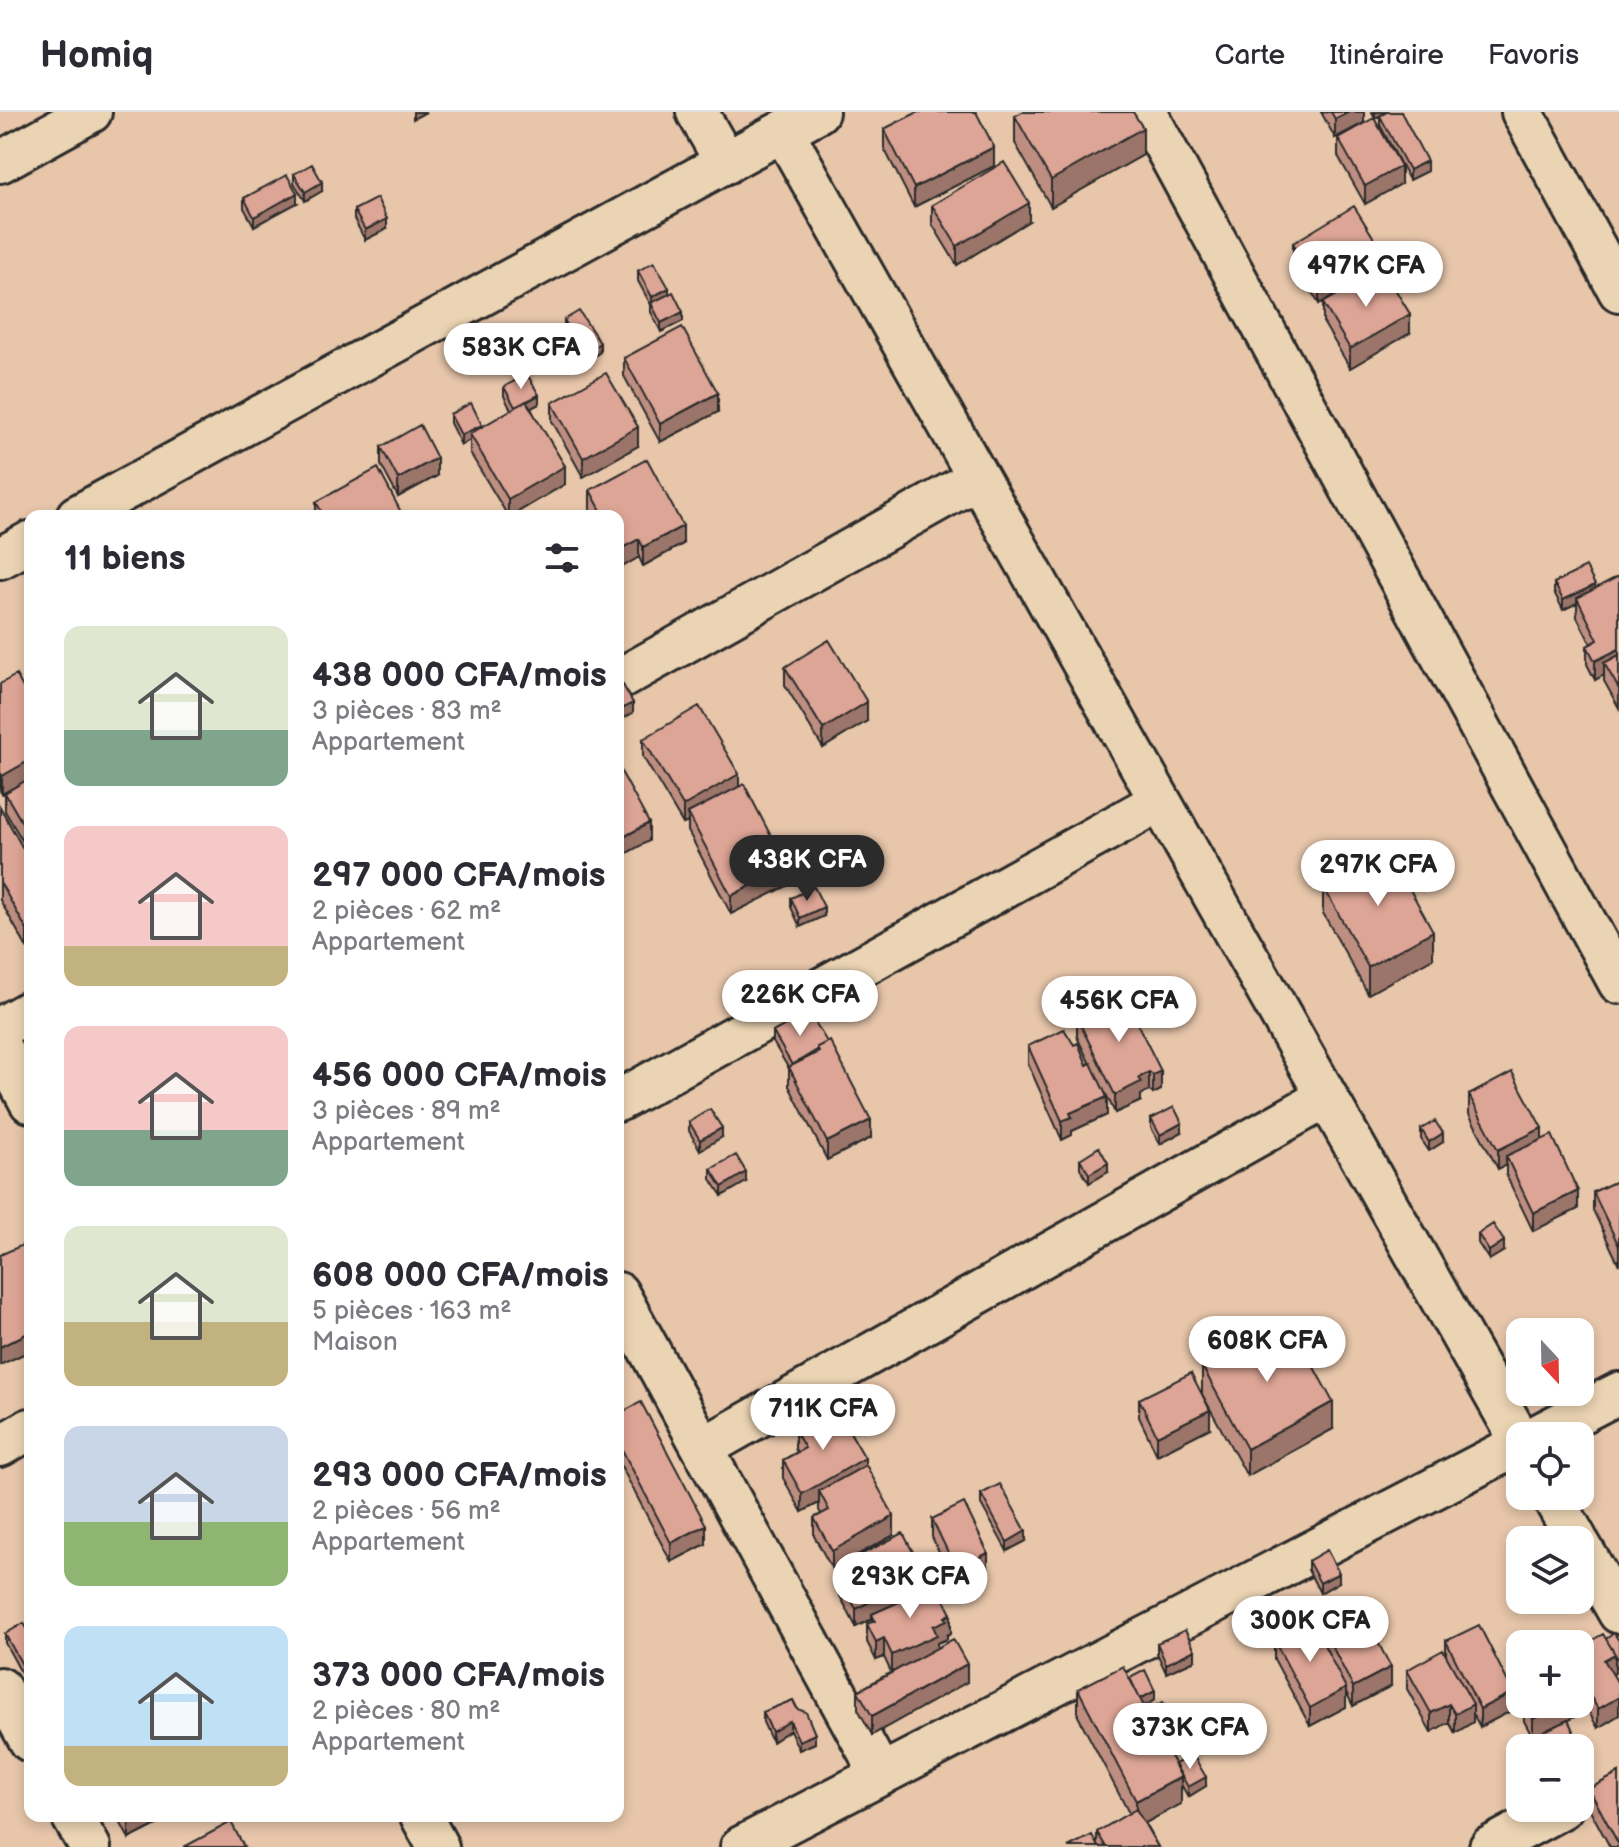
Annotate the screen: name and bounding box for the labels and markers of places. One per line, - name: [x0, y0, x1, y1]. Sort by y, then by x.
- pin: 497K CFA: [1283, 241, 1449, 309]
- pin: 583K CFA: [438, 323, 604, 391]
- pin: 438K CFA: [724, 835, 890, 903]
- pin: 297K CFA: [1295, 840, 1461, 908]
- pin: 226K CFA: [717, 970, 883, 1038]
- pin: 456K CFA: [1036, 976, 1202, 1044]
- pin: 608K CFA: [1184, 1316, 1350, 1384]
- pin: 711K CFA: [740, 1384, 906, 1452]
- pin: 293K CFA: [827, 1552, 993, 1620]
- pin: 300K CFA: [1227, 1596, 1393, 1664]
- pin: 373K CFA: [1107, 1703, 1273, 1771]

